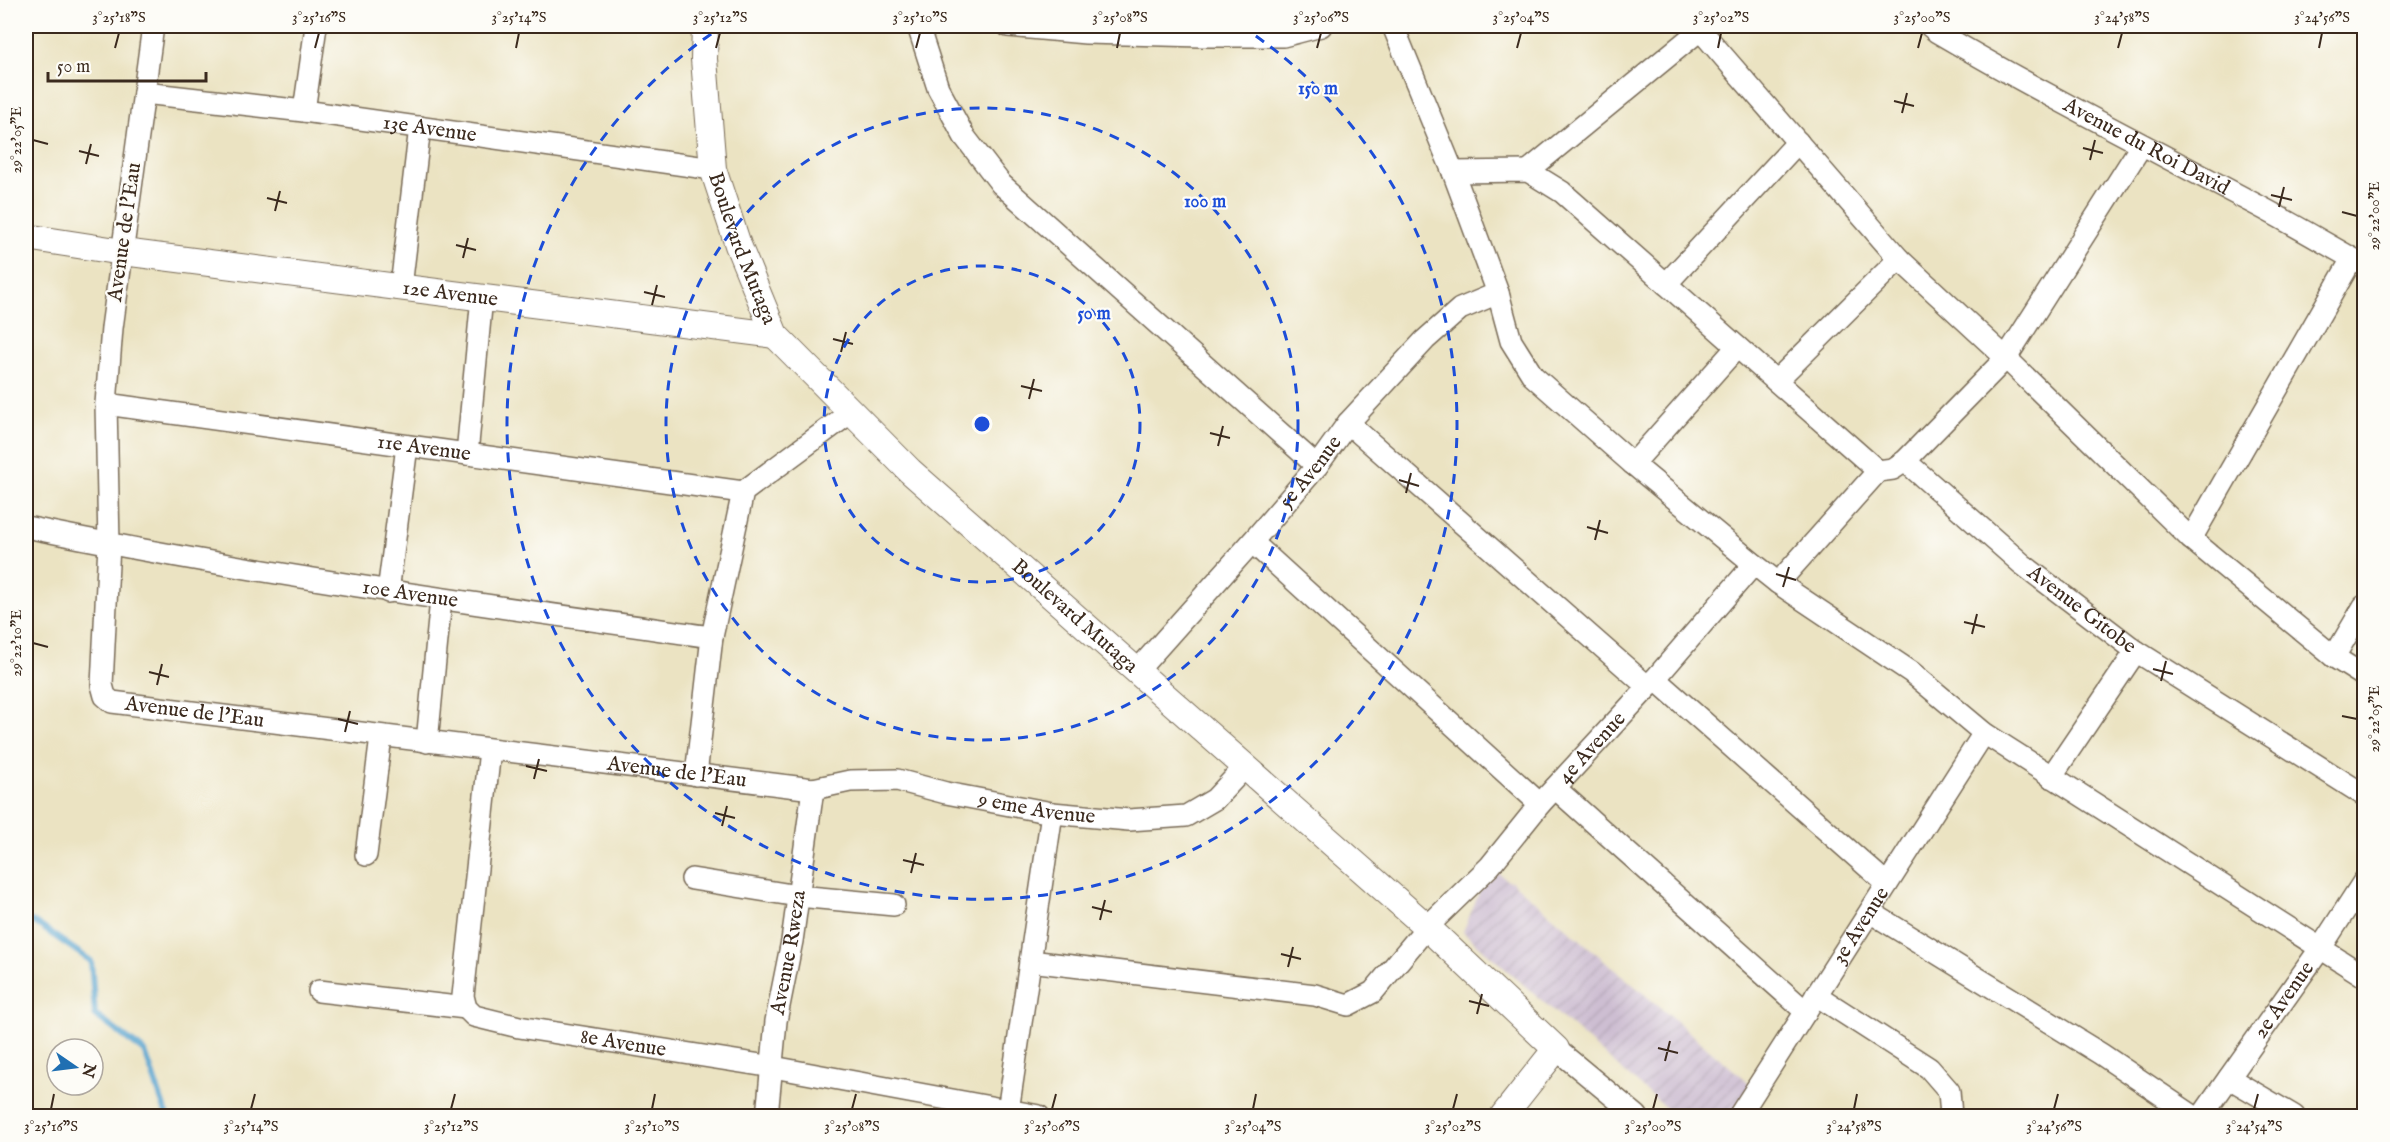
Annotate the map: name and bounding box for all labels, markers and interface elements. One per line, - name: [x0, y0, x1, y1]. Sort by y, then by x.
- text: 3°25'18"S: [92, 8, 146, 27]
- text: 3°25'16"S: [292, 8, 346, 27]
- text: 3°25'14"S: [491, 8, 547, 27]
- text: 3°25'12"S: [693, 8, 747, 27]
- text: 3°25'10"S: [893, 8, 947, 27]
- text: 3°25'08"S: [1092, 8, 1148, 27]
- text: 3°25'06"S: [1293, 8, 1349, 27]
- text: 3°25'04"S: [1493, 8, 1549, 27]
- text: 3°25'02"S: [1693, 8, 1749, 27]
- text: 3°25'00"S: [1894, 8, 1950, 27]
- text: 3°24'58"S: [2094, 8, 2150, 27]
- text: 3°24'56"S: [2294, 8, 2350, 27]
- scale bar: [48, 45, 206, 83]
- text: 50 m: [57, 56, 90, 79]
- text: 150 m: [1298, 78, 1338, 101]
- street label: Avenue du Roi David: [2058, 91, 2235, 202]
- text: 29°22'05"E: [7, 106, 26, 174]
- street label: 13e Avenue: [381, 109, 479, 149]
- street label: Avenue de l'Eau: [102, 161, 148, 304]
- street label: Boulevard Mutaga: [702, 169, 783, 329]
- text: 29°22'00"E: [2365, 181, 2384, 251]
- text: 100 m: [1184, 191, 1226, 214]
- street label: 12e Avenue: [401, 274, 500, 313]
- text: 50 m: [1077, 303, 1111, 326]
- centre of rings: [972, 414, 992, 434]
- street label: 11e Avenue: [376, 428, 473, 468]
- street label: 5e Avenue: [1273, 430, 1348, 514]
- street label: Boulevard Mutaga: [1006, 553, 1145, 680]
- street label: Avenue Gitobe: [2021, 559, 2142, 660]
- street label: 10e Avenue: [360, 573, 460, 614]
- text: 29°22'10"E: [7, 609, 26, 677]
- text: 29°22'05"E: [2365, 685, 2384, 753]
- street label: Avenue de l'Eau: [122, 690, 266, 734]
- street label: 4e Avenue: [1552, 706, 1632, 790]
- street label: Avenue de l'Eau: [605, 750, 748, 794]
- street label: 9 eme Avenue: [975, 786, 1097, 830]
- street label: 3e Avenue: [1826, 882, 1896, 969]
- street label: Avenue Rweza: [764, 888, 812, 1018]
- street label: 2e Avenue: [2247, 956, 2321, 1044]
- street label: 8e Avenue: [578, 1023, 669, 1064]
- north arrow: [45, 1037, 105, 1097]
- text: N: [76, 1060, 99, 1079]
- text: 3°25'16"S: [24, 1117, 78, 1136]
- text: 3°25'14"S: [223, 1117, 279, 1136]
- text: 3°25'12"S: [424, 1117, 478, 1136]
- text: 3°25'10"S: [625, 1117, 679, 1136]
- text: 3°25'08"S: [824, 1117, 880, 1136]
- text: 3°25'06"S: [1024, 1117, 1080, 1136]
- text: 3°25'04"S: [1225, 1117, 1281, 1136]
- text: 3°25'02"S: [1425, 1117, 1481, 1136]
- text: 3°25'00"S: [1625, 1117, 1681, 1136]
- text: 3°24'58"S: [1826, 1117, 1882, 1136]
- text: 3°24'56"S: [2026, 1117, 2082, 1136]
- text: 3°24'54"S: [2226, 1117, 2282, 1136]

